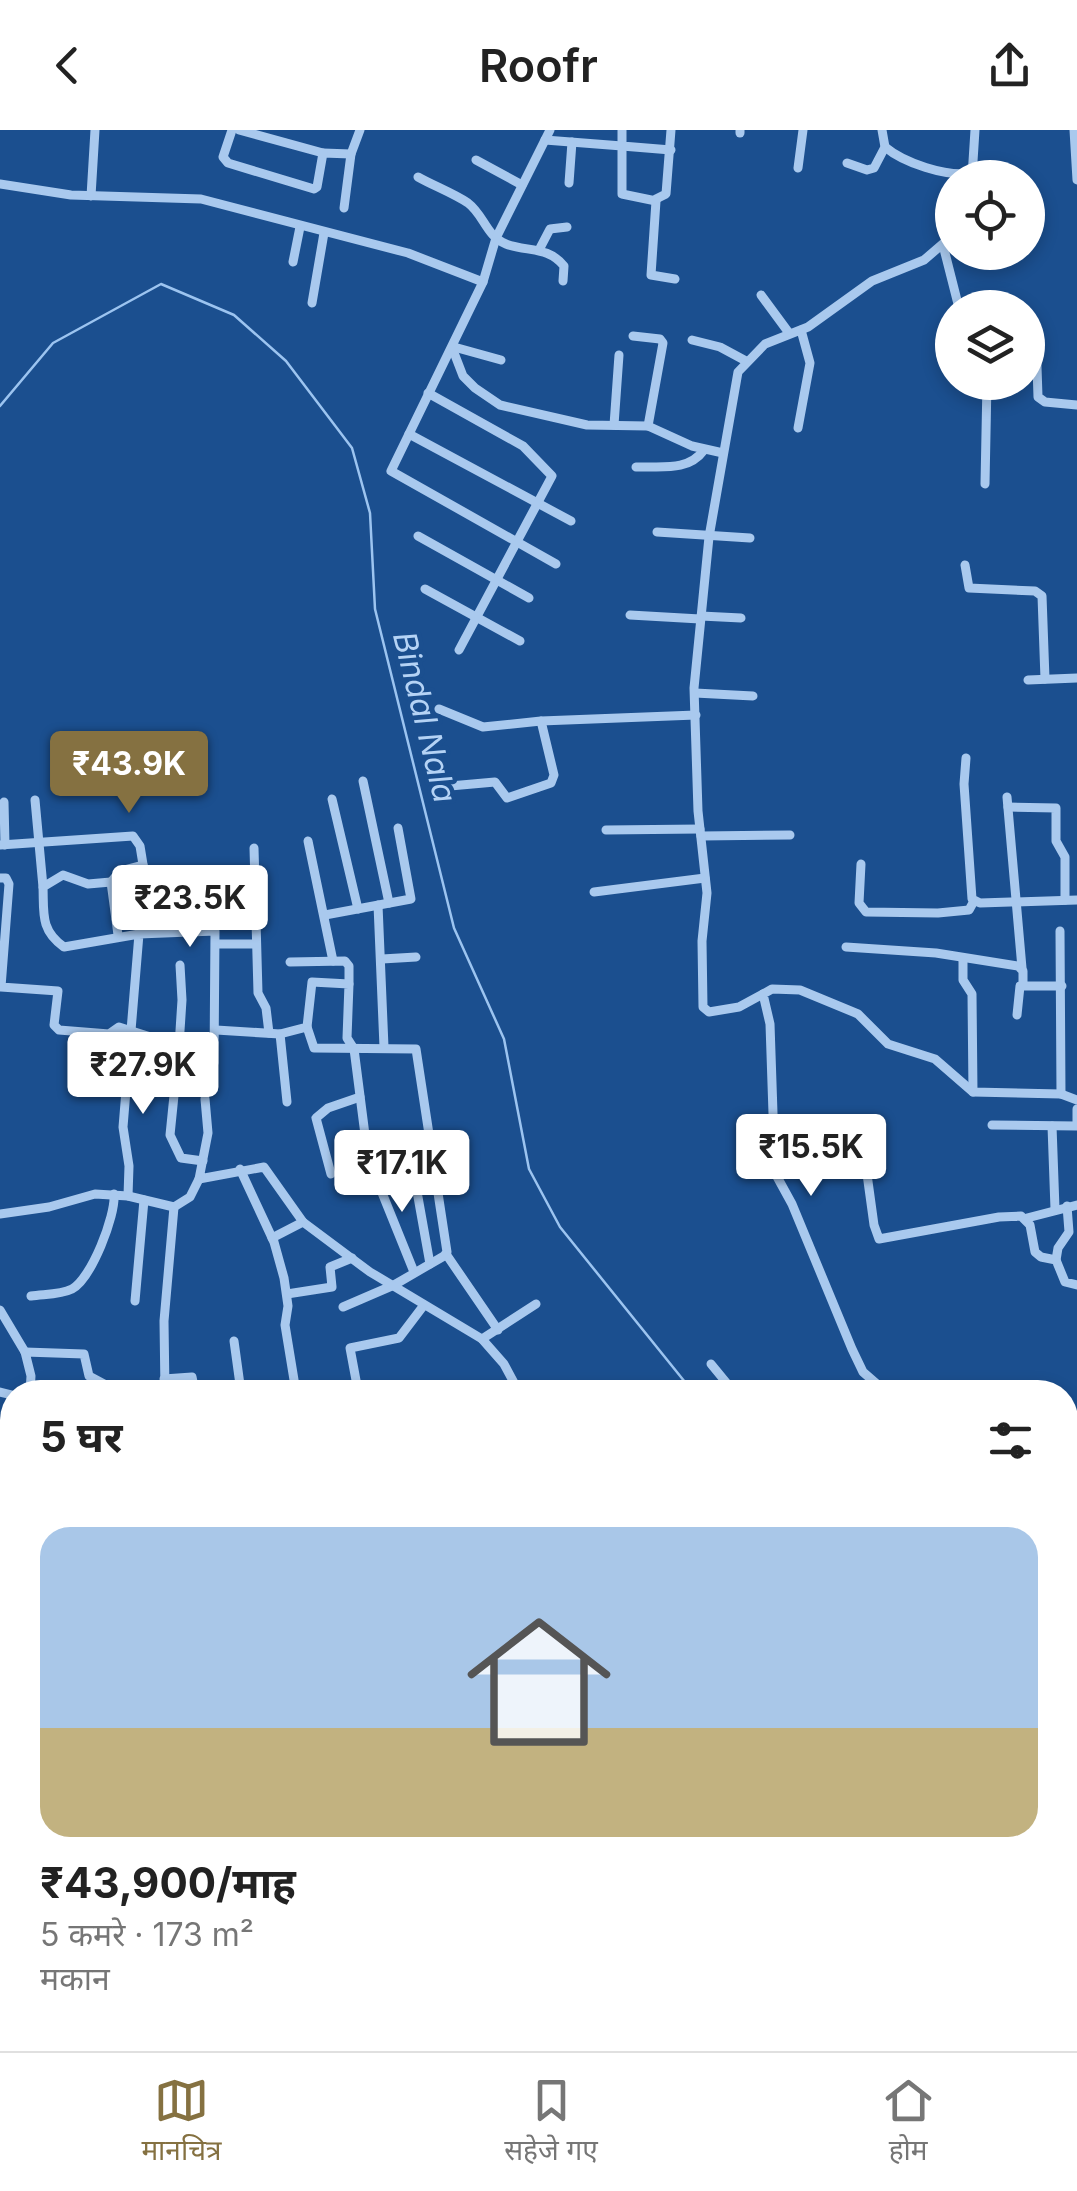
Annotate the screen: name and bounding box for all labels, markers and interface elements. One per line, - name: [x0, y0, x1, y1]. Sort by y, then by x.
- icon: back: [40, 38, 95, 93]
- text: Roofr: [479, 38, 598, 93]
- icon: share: [982, 38, 1037, 93]
- map controls: [935, 160, 1045, 400]
- button: locate: [935, 160, 1045, 270]
- button: layers: [935, 290, 1045, 400]
- water label: Bindal Nala: [385, 627, 465, 807]
- pin: ₹43.9K: [48, 731, 210, 816]
- text: ₹43.9K: [72, 744, 186, 783]
- pin: ₹23.5K: [109, 865, 271, 950]
- text: ₹23.5K: [134, 878, 246, 917]
- pin: ₹27.9K: [62, 1032, 224, 1117]
- text: ₹27.9K: [89, 1045, 197, 1084]
- pin: ₹15.5K: [730, 1114, 892, 1199]
- text: ₹15.5K: [758, 1127, 864, 1166]
- pin: ₹17.1K: [321, 1130, 483, 1215]
- text: ₹17.1K: [356, 1143, 448, 1182]
- text: 5 घर: [40, 1411, 123, 1462]
- icon: filters: [983, 1413, 1038, 1468]
- icon: home: [449, 1592, 629, 1772]
- text: ₹43,900/माह: [40, 1857, 296, 1908]
- text: 5 कमरे · 173 m²: [40, 1915, 254, 1954]
- text: मकान: [40, 1959, 110, 1998]
- tab: मानचित्र: [141, 2073, 221, 2171]
- tab: सहेजे गए: [504, 2073, 598, 2171]
- tab: होम: [881, 2073, 936, 2171]

